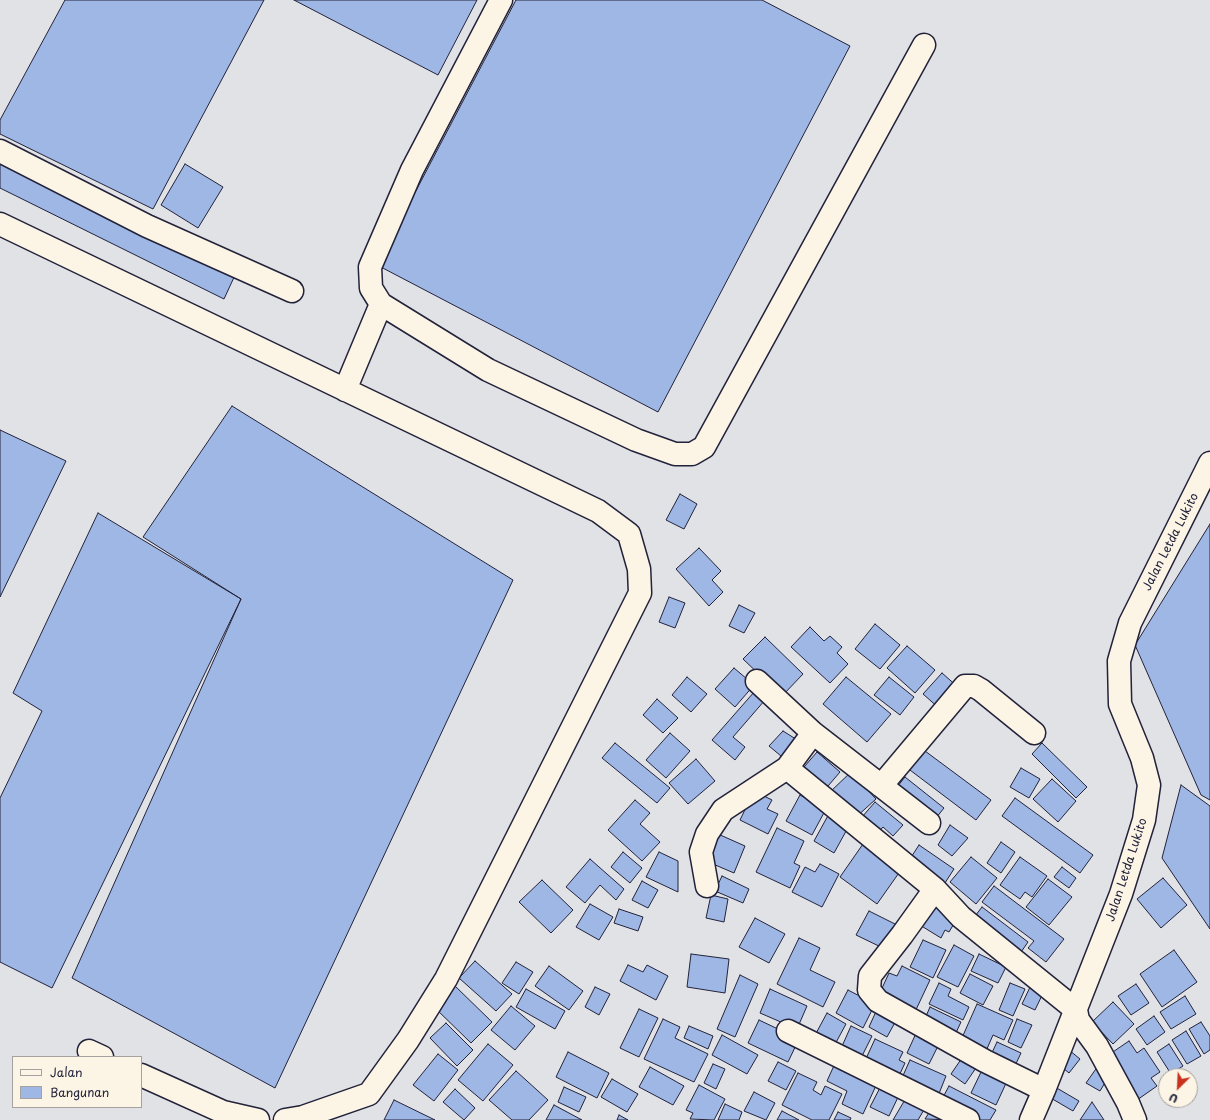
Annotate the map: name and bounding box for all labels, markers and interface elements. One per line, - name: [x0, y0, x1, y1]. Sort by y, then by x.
- street label: Jalan Letda Lukito: [1140, 491, 1202, 593]
- street label: Jalan Letda Lukito: [1103, 816, 1151, 924]
- legend: [12, 1056, 142, 1108]
- text: Jalan: [50, 1063, 83, 1081]
- north arrow: [1158, 1068, 1198, 1108]
- text: Bangunan: [50, 1083, 109, 1101]
- text: U: [1166, 1089, 1181, 1108]

